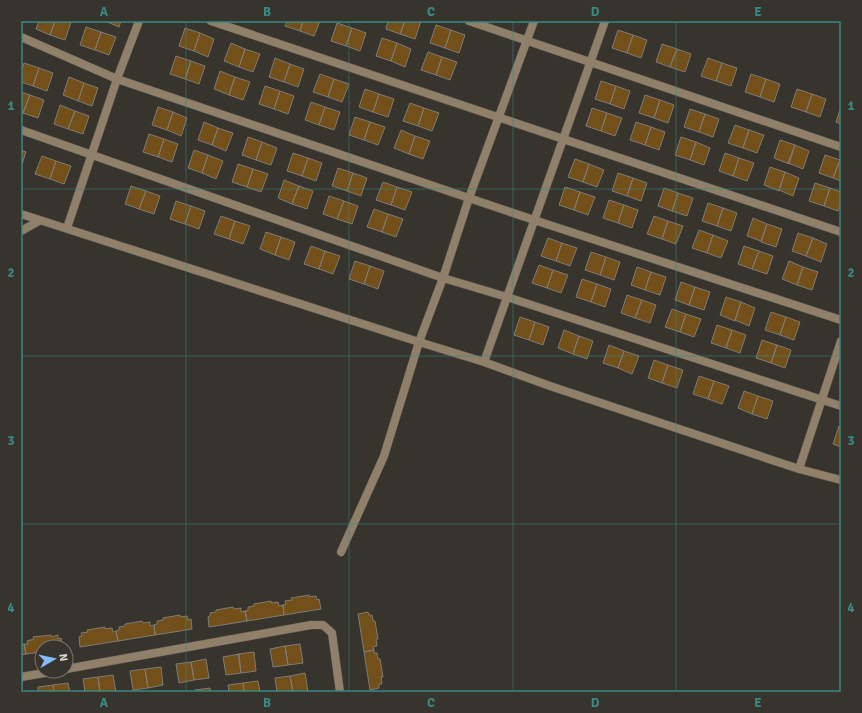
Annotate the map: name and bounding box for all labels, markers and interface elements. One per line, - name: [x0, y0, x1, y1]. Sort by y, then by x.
- text: A: [100, 4, 109, 20]
- text: B: [263, 4, 271, 20]
- text: C: [427, 4, 435, 20]
- text: D: [591, 4, 600, 20]
- text: E: [754, 4, 762, 20]
- text: 1: [7, 98, 15, 114]
- text: 1: [847, 98, 855, 114]
- text: 2: [7, 265, 15, 281]
- text: 2: [847, 265, 855, 281]
- text: 3: [7, 433, 15, 449]
- text: 3: [847, 433, 855, 449]
- text: 4: [7, 600, 15, 616]
- text: 4: [847, 600, 855, 616]
- north arrow: [34, 639, 74, 679]
- text: N: [56, 653, 70, 662]
- text: A: [100, 695, 109, 711]
- text: B: [263, 695, 271, 711]
- text: C: [427, 695, 435, 711]
- text: D: [591, 695, 600, 711]
- text: E: [754, 695, 762, 711]

